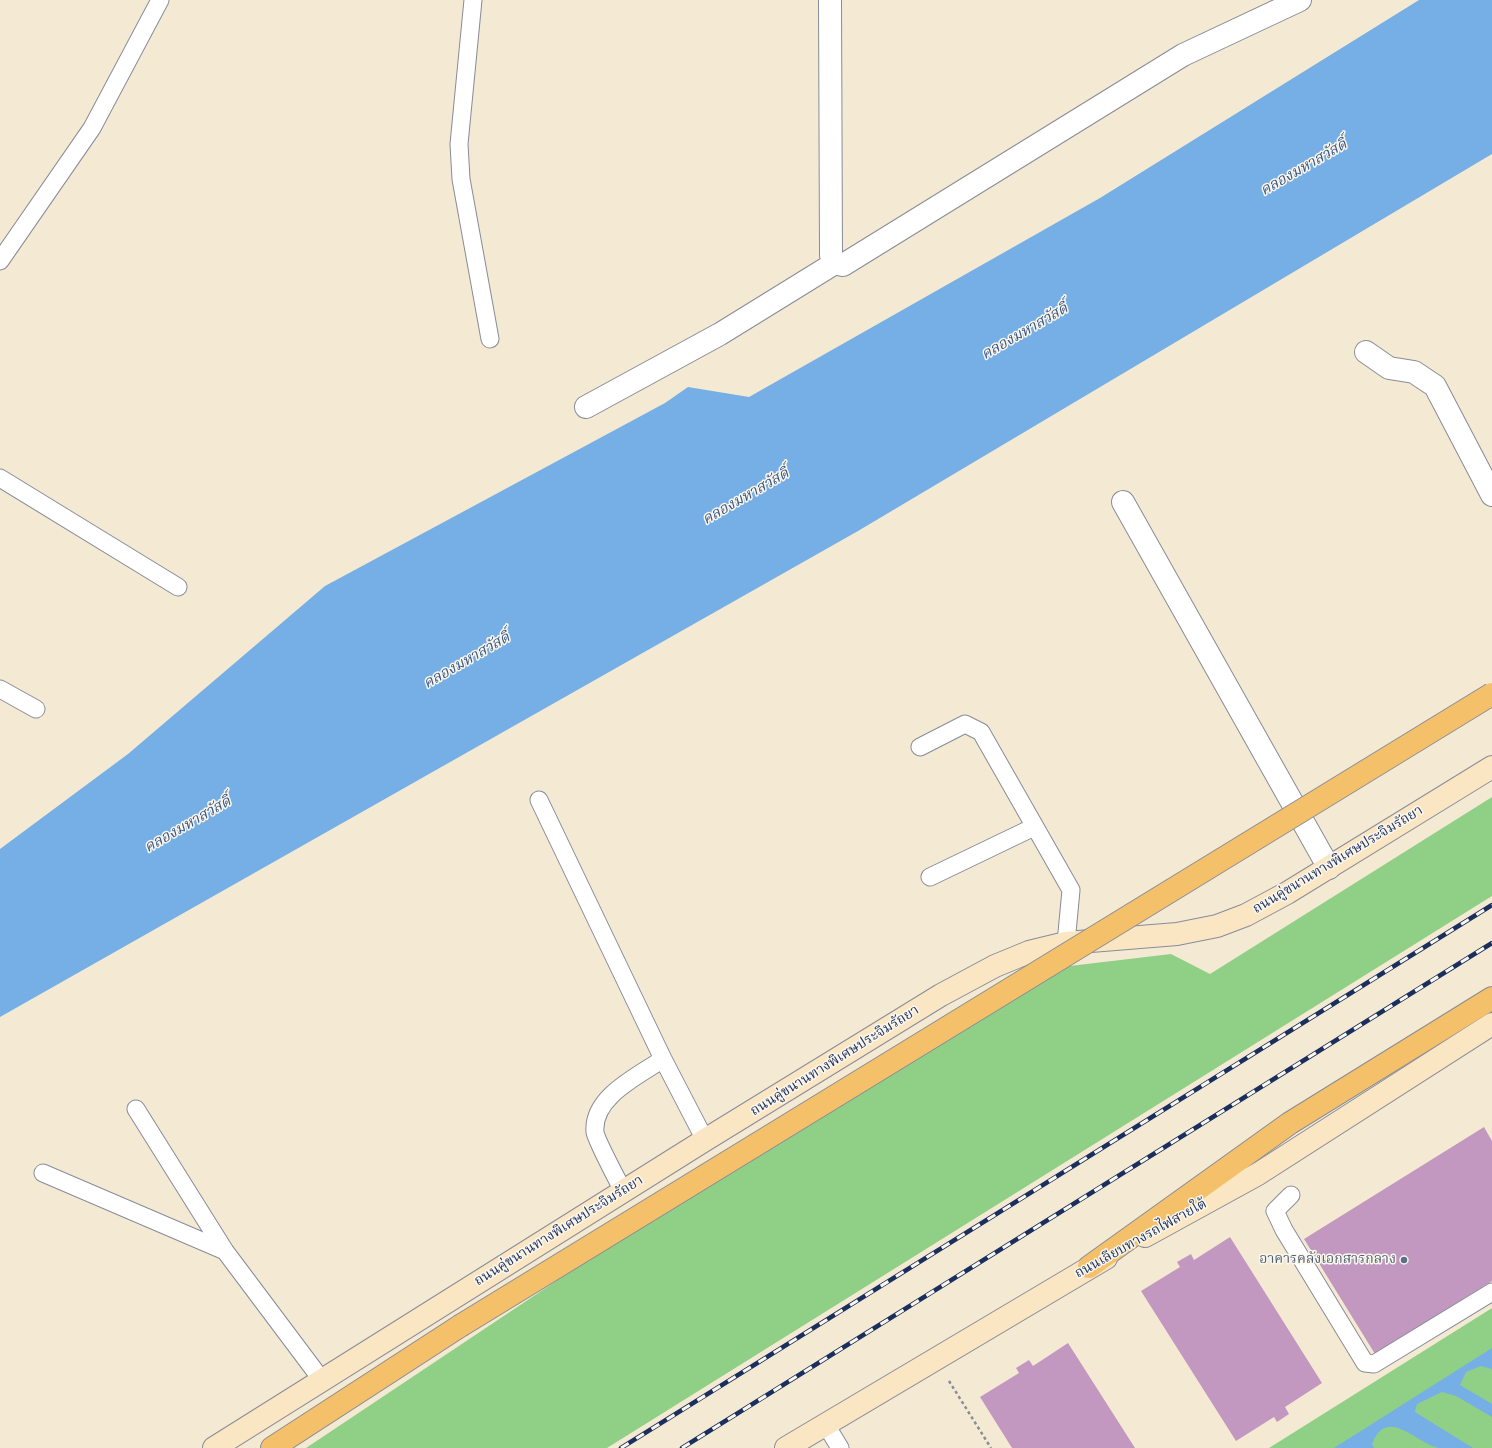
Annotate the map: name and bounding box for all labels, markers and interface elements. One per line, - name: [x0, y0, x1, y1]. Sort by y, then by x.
- water label: คลองมหาสวัสดิ์: [1257, 136, 1351, 200]
- water label: คลองมหาสวัสดิ์: [978, 300, 1072, 364]
- water label: คลองมหาสวัสดิ์: [699, 465, 793, 529]
- water label: คลองมหาสวัสดิ์: [420, 629, 514, 693]
- water label: คลองมหาสวัสดิ์: [141, 793, 235, 857]
- street label: ถนนคู่ขนานทางพิเศษประจิมรัถยา: [1250, 802, 1426, 918]
- street label: ถนนคู่ขนานทางพิเศษประจิมรัถยา: [748, 1002, 922, 1120]
- street label: ถนนคู่ขนานทางพิเศษประจิมรัถยา: [472, 1172, 646, 1290]
- street label: ถนนเลียบทางรถไฟสายใต้: [1072, 1196, 1210, 1282]
- place label: อาคารคลังเอกสารกลาง: [1259, 1252, 1396, 1268]
- marker: อาคารคลังเอกสารกลาง: [1399, 1255, 1409, 1265]

